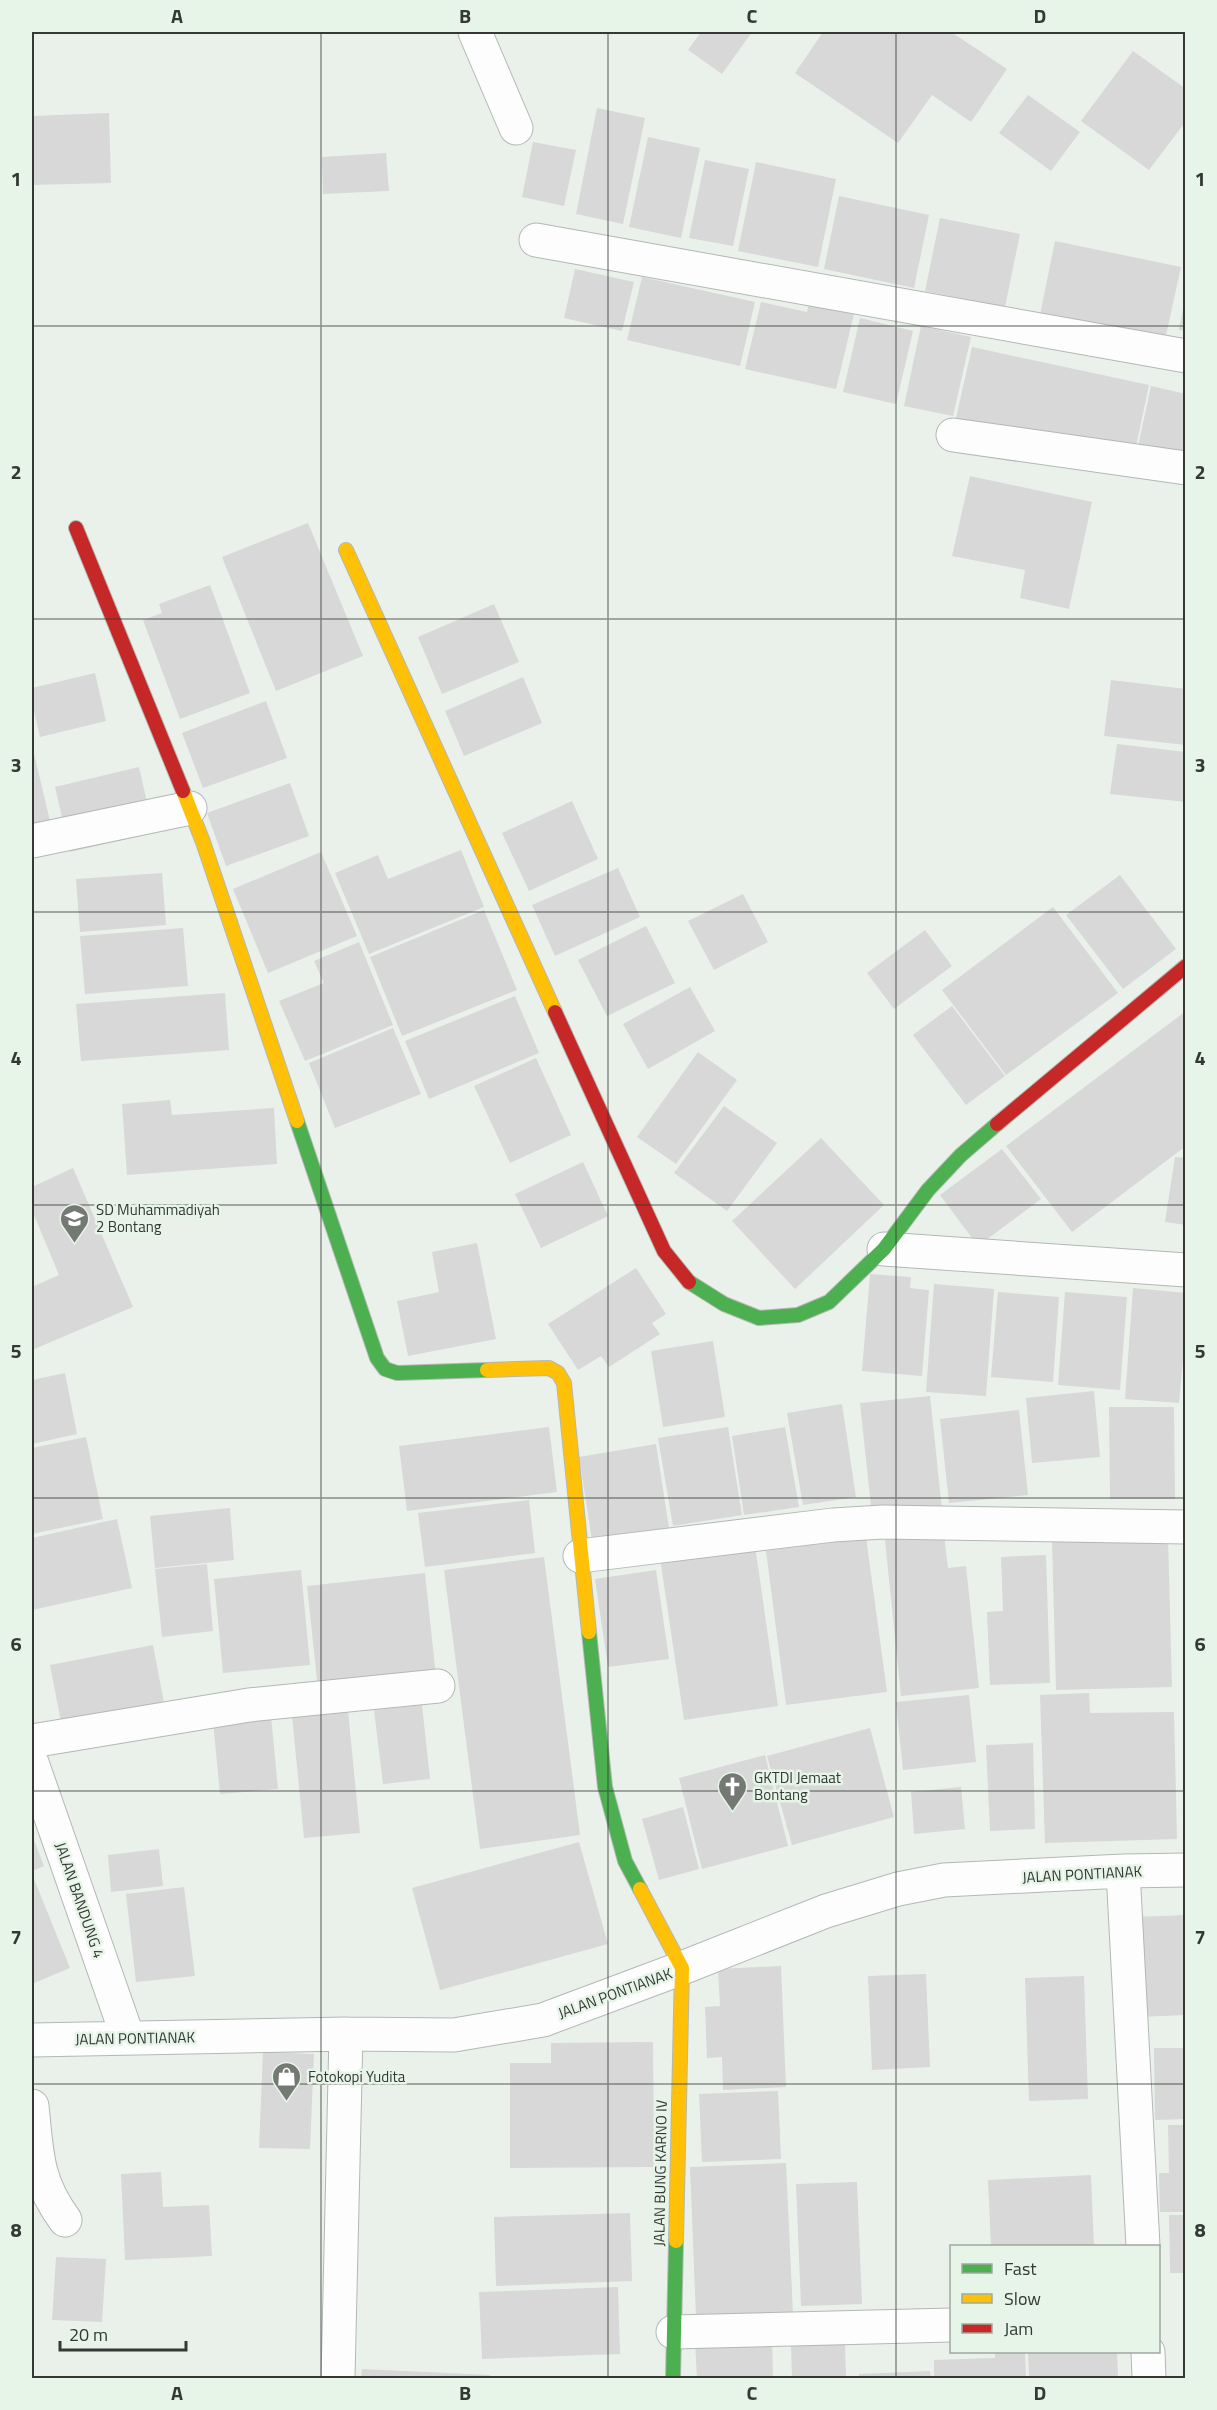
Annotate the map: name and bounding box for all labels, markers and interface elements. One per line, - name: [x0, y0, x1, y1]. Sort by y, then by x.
- text: A: [171, 0, 183, 31]
- text: B: [459, 0, 471, 31]
- text: C: [747, 0, 758, 31]
- text: D: [1034, 0, 1046, 31]
- text: 1: [10, 163, 22, 194]
- text: 1: [1194, 163, 1206, 194]
- text: 2: [10, 456, 22, 487]
- text: 2: [1194, 456, 1206, 487]
- text: 3: [10, 749, 22, 780]
- text: 3: [1194, 749, 1206, 780]
- text: 4: [10, 1042, 22, 1073]
- text: 4: [1194, 1042, 1206, 1073]
- place label: SD Muhammadiyah 2 Bontang: [96, 1198, 220, 1238]
- school or university icon: SD Muhammadiyah 2 Bontang: [59, 1202, 91, 1244]
- text: 5: [10, 1335, 22, 1366]
- text: 5: [1194, 1335, 1206, 1366]
- text: 6: [10, 1628, 22, 1659]
- text: 6: [1194, 1628, 1206, 1659]
- place label: GKTDI Jemaat Bontang: [754, 1766, 842, 1806]
- church icon: GKTDI Jemaat Bontang: [717, 1770, 749, 1812]
- street label: JALAN BANDUNG 4: [49, 1839, 111, 1961]
- street label: JALAN PONTIANAK: [1022, 1859, 1143, 1889]
- text: 7: [10, 1921, 22, 1952]
- text: 7: [1194, 1921, 1206, 1952]
- street label: JALAN PONTIANAK: [555, 1962, 676, 2024]
- street label: JALAN PONTIANAK: [75, 2025, 196, 2051]
- shop icon: Fotokopi Yudita: [271, 2060, 303, 2102]
- place label: Fotokopi Yudita: [308, 2065, 406, 2088]
- street label: JALAN BUNG KARNO IV: [647, 2099, 673, 2247]
- text: 8: [10, 2214, 22, 2245]
- text: 8: [1194, 2214, 1206, 2245]
- legend: [950, 2245, 1160, 2353]
- text: Fast: [1004, 2255, 1037, 2282]
- text: Slow: [1004, 2285, 1041, 2312]
- scale bar: [60, 2314, 186, 2352]
- text: Jam: [1004, 2315, 1033, 2342]
- text: 20 m: [69, 2321, 108, 2348]
- text: A: [171, 2377, 183, 2408]
- text: B: [459, 2377, 471, 2408]
- text: C: [747, 2377, 758, 2408]
- text: D: [1034, 2377, 1046, 2408]

